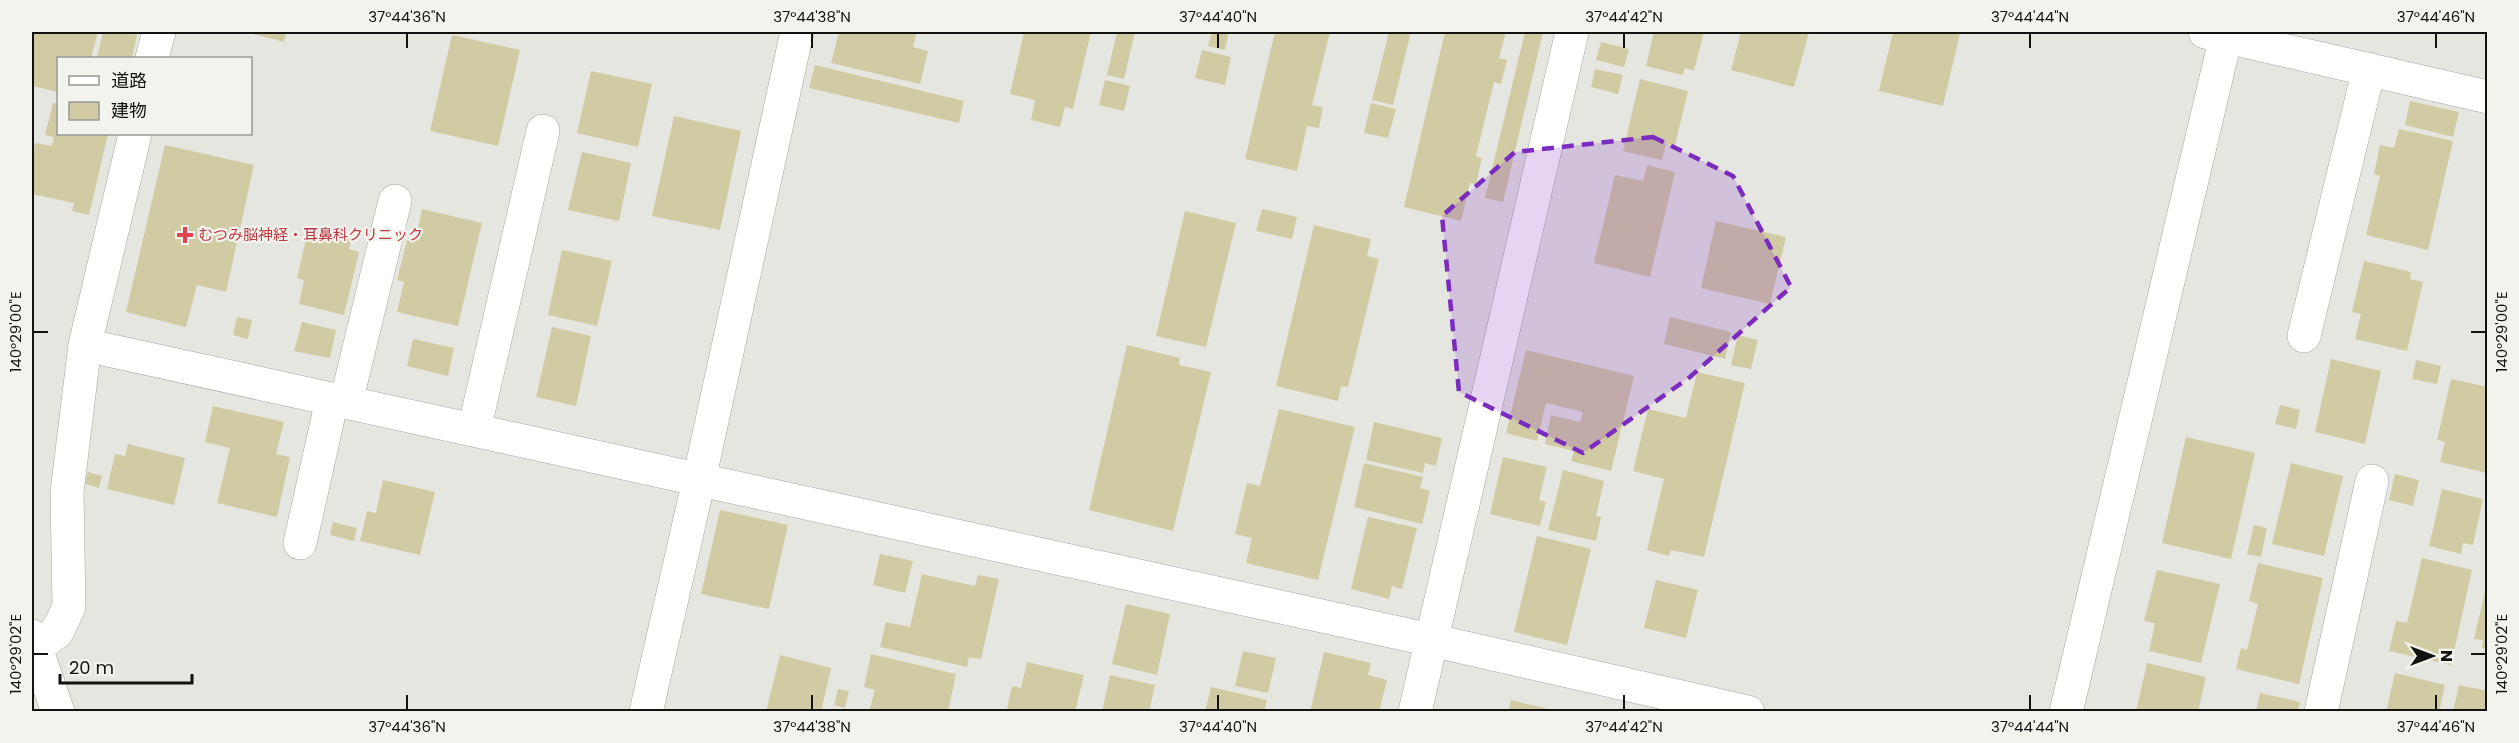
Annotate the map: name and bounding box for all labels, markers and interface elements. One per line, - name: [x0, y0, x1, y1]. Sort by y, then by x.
- text: 37°44'36"N: [368, 6, 446, 27]
- text: 37°44'38"N: [773, 6, 851, 27]
- text: 37°44'40"N: [1179, 6, 1257, 27]
- text: 37°44'42"N: [1585, 6, 1663, 27]
- text: 37°44'44"N: [1991, 6, 2069, 27]
- text: 37°44'46"N: [2397, 6, 2475, 27]
- legend: [57, 57, 252, 135]
- text: 道路: [111, 68, 147, 93]
- text: 建物: [111, 98, 147, 123]
- place label: むつみ脳神経・耳鼻科クリニック: [198, 224, 423, 245]
- marker: むつみ脳神経・耳鼻科クリニック: [176, 226, 194, 244]
- text: 140°29'00"E: [5, 291, 26, 373]
- text: 140°29'00"E: [2491, 291, 2512, 373]
- text: 140°29'02"E: [5, 614, 26, 694]
- text: 140°29'02"E: [2491, 614, 2512, 694]
- north arrow: [2402, 626, 2462, 686]
- scale bar: [60, 647, 192, 685]
- text: N: [2435, 650, 2458, 662]
- text: 20 m: [69, 655, 114, 680]
- text: 37°44'36"N: [368, 716, 446, 737]
- text: 37°44'38"N: [773, 716, 851, 737]
- text: 37°44'40"N: [1179, 716, 1257, 737]
- text: 37°44'42"N: [1585, 716, 1663, 737]
- text: 37°44'44"N: [1991, 716, 2069, 737]
- text: 37°44'46"N: [2397, 716, 2475, 737]

